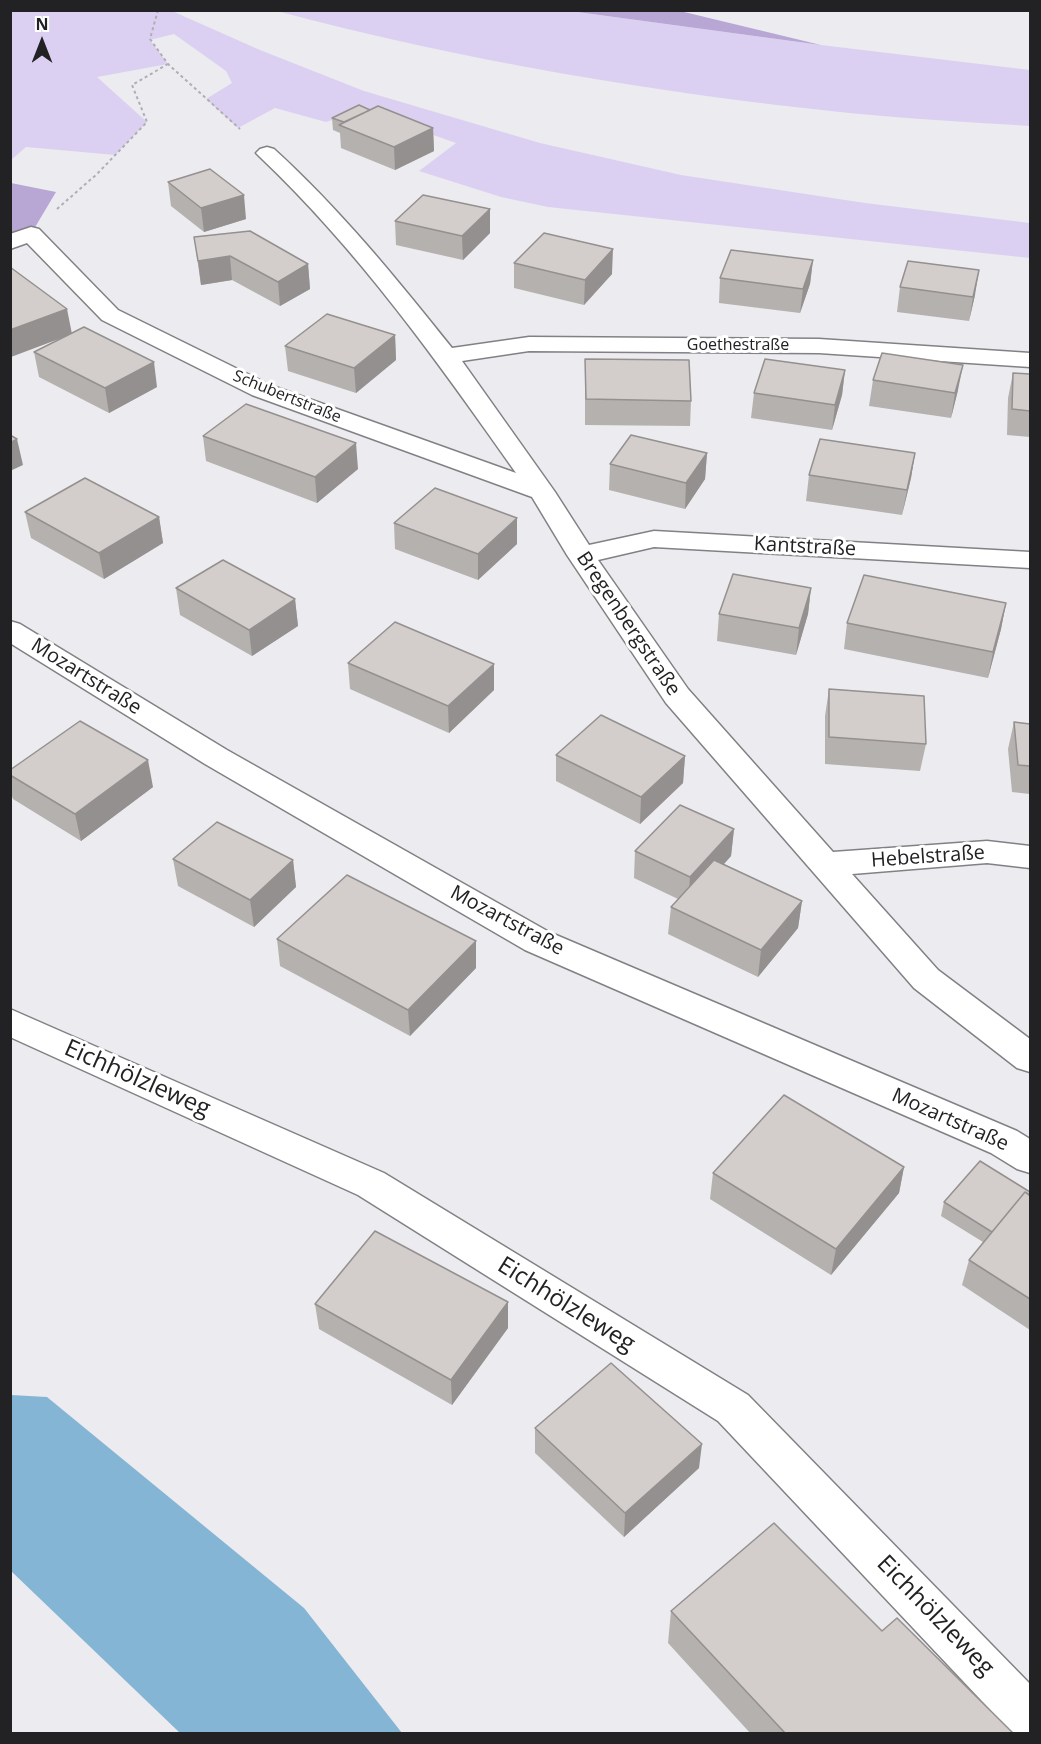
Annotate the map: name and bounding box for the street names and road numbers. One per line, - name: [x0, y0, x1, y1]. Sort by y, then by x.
- street label: Goethestraße: [687, 335, 789, 355]
- street label: Schubertstraße: [230, 367, 344, 427]
- street label: Kantstraße: [753, 532, 857, 562]
- street label: Bregenbergstraße: [571, 547, 685, 701]
- street label: Mozartstraße: [26, 634, 146, 720]
- street label: Hebelstraße: [870, 841, 986, 873]
- street label: Mozartstraße: [446, 881, 568, 961]
- street label: Eichhölzleweg: [60, 1034, 214, 1124]
- street label: Mozartstraße: [888, 1084, 1012, 1156]
- street label: Eichhölzleweg: [492, 1251, 640, 1359]
- street label: Eichhölzleweg: [870, 1550, 1000, 1682]

